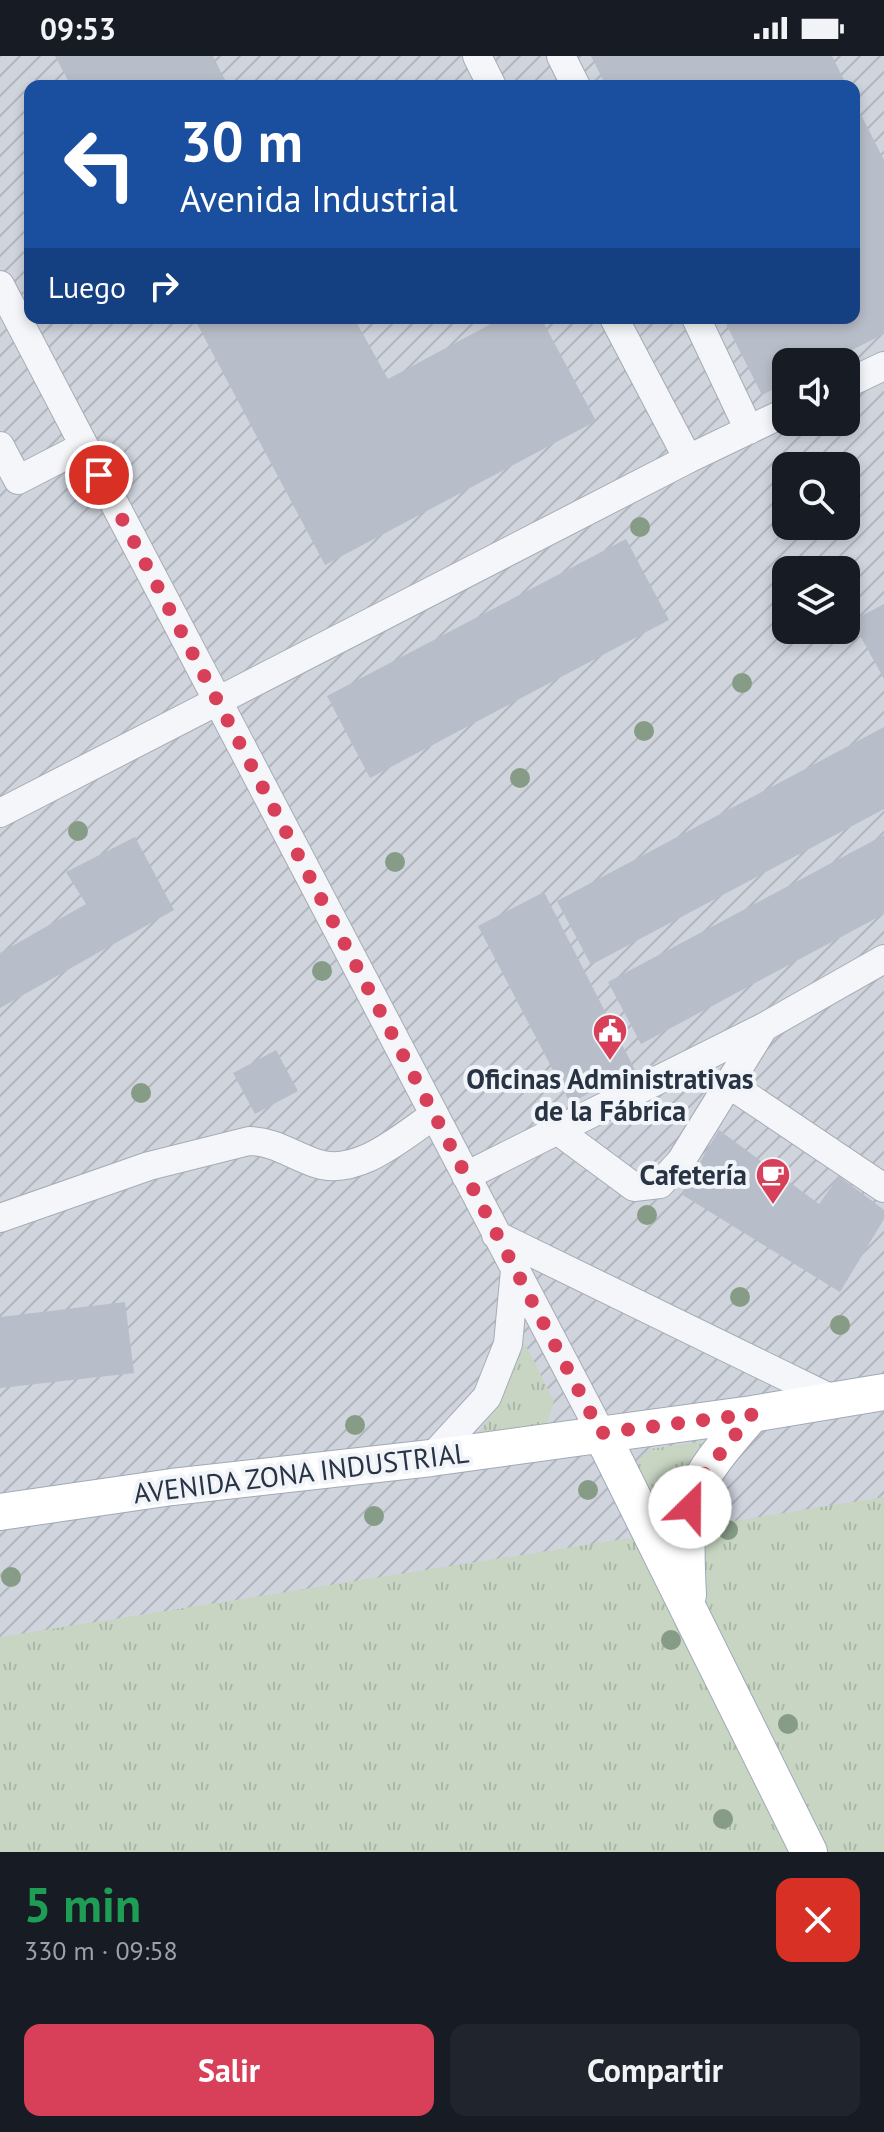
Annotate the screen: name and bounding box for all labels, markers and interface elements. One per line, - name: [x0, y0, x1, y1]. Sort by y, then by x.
- text: 09:53: [40, 9, 116, 48]
- text: 30 m: [180, 105, 303, 177]
- icon: left: [48, 112, 152, 216]
- text: Avenida Industrial: [180, 175, 458, 222]
- icon: right: [142, 264, 186, 308]
- text: Luego: [48, 267, 126, 306]
- map controls: [772, 348, 860, 644]
- button: sound: [772, 348, 860, 436]
- pin: [65, 441, 133, 509]
- button: search: [772, 452, 860, 540]
- icon: arrive: [77, 453, 121, 497]
- button: layers: [772, 556, 860, 644]
- public building icon: Oficinas Administrativas de la Fábrica: [591, 1012, 629, 1062]
- place label: Oficinas Administrativas de la Fábrica: [466, 1060, 754, 1129]
- place label: Cafetería: [640, 1156, 747, 1193]
- cafe icon: Cafetería: [754, 1156, 792, 1206]
- street label: AVENIDA ZONA INDUSTRIAL: [131, 1434, 471, 1511]
- position arrow: [648, 1465, 732, 1549]
- text: 5 min: [24, 1873, 141, 1935]
- button: close: [776, 1878, 860, 1962]
- text: 330 m · 09:58: [24, 1934, 178, 1967]
- button: Salir: [24, 2024, 434, 2116]
- button: Compartir: [450, 2024, 860, 2116]

